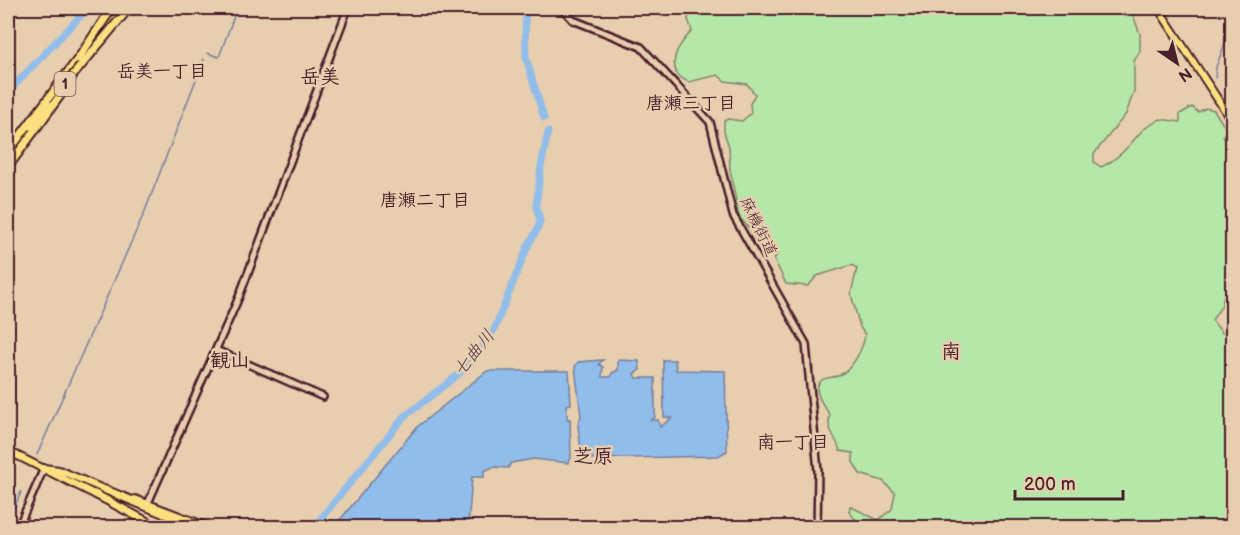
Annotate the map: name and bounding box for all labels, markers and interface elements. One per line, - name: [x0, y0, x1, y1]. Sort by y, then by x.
- north arrow: [1147, 33, 1207, 93]
- district label: 岳美一丁目: [117, 61, 207, 82]
- text: N: [1174, 63, 1195, 85]
- district label: 岳美: [300, 65, 340, 89]
- road number: 1: [54, 72, 76, 96]
- district label: 唐瀬三丁目: [646, 93, 736, 114]
- district label: 唐瀬二丁目: [380, 190, 470, 211]
- street label: 麻機街道: [735, 194, 781, 260]
- water label: 七曲川: [449, 325, 499, 381]
- district label: 南: [941, 340, 961, 364]
- district label: 観山: [210, 349, 250, 373]
- district label: 南一丁目: [757, 432, 829, 453]
- district label: 芝原: [573, 445, 613, 469]
- scale bar: [1015, 463, 1123, 501]
- text: 200 m: [1024, 474, 1076, 495]

